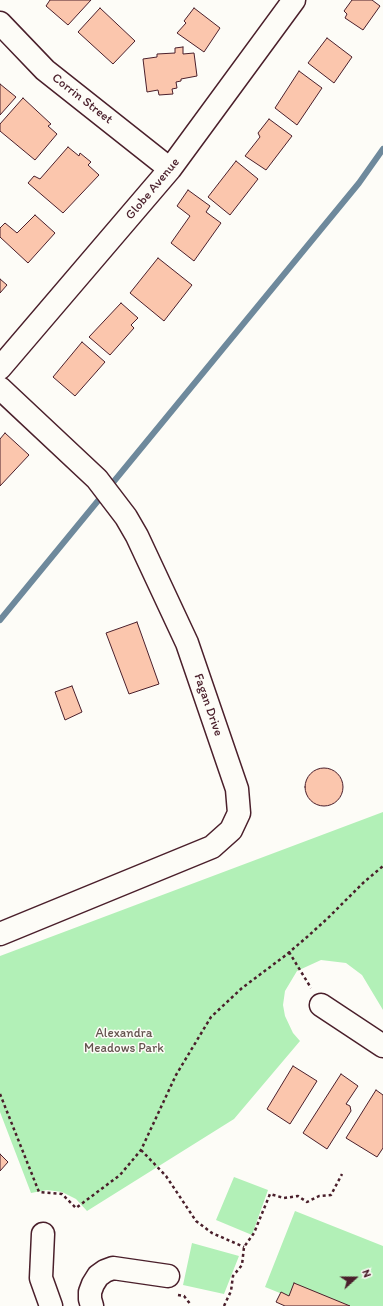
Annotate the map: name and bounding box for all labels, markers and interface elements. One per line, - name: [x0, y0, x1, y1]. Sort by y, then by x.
- street label: Corrin Street: [48, 70, 116, 128]
- street label: Globe Avenue: [123, 155, 183, 223]
- street label: Fagan Drive: [190, 672, 226, 738]
- park label: Alexandra Meadows Park: [84, 1026, 164, 1057]
- north arrow: [335, 1258, 375, 1298]
- text: N: [359, 1268, 374, 1279]

